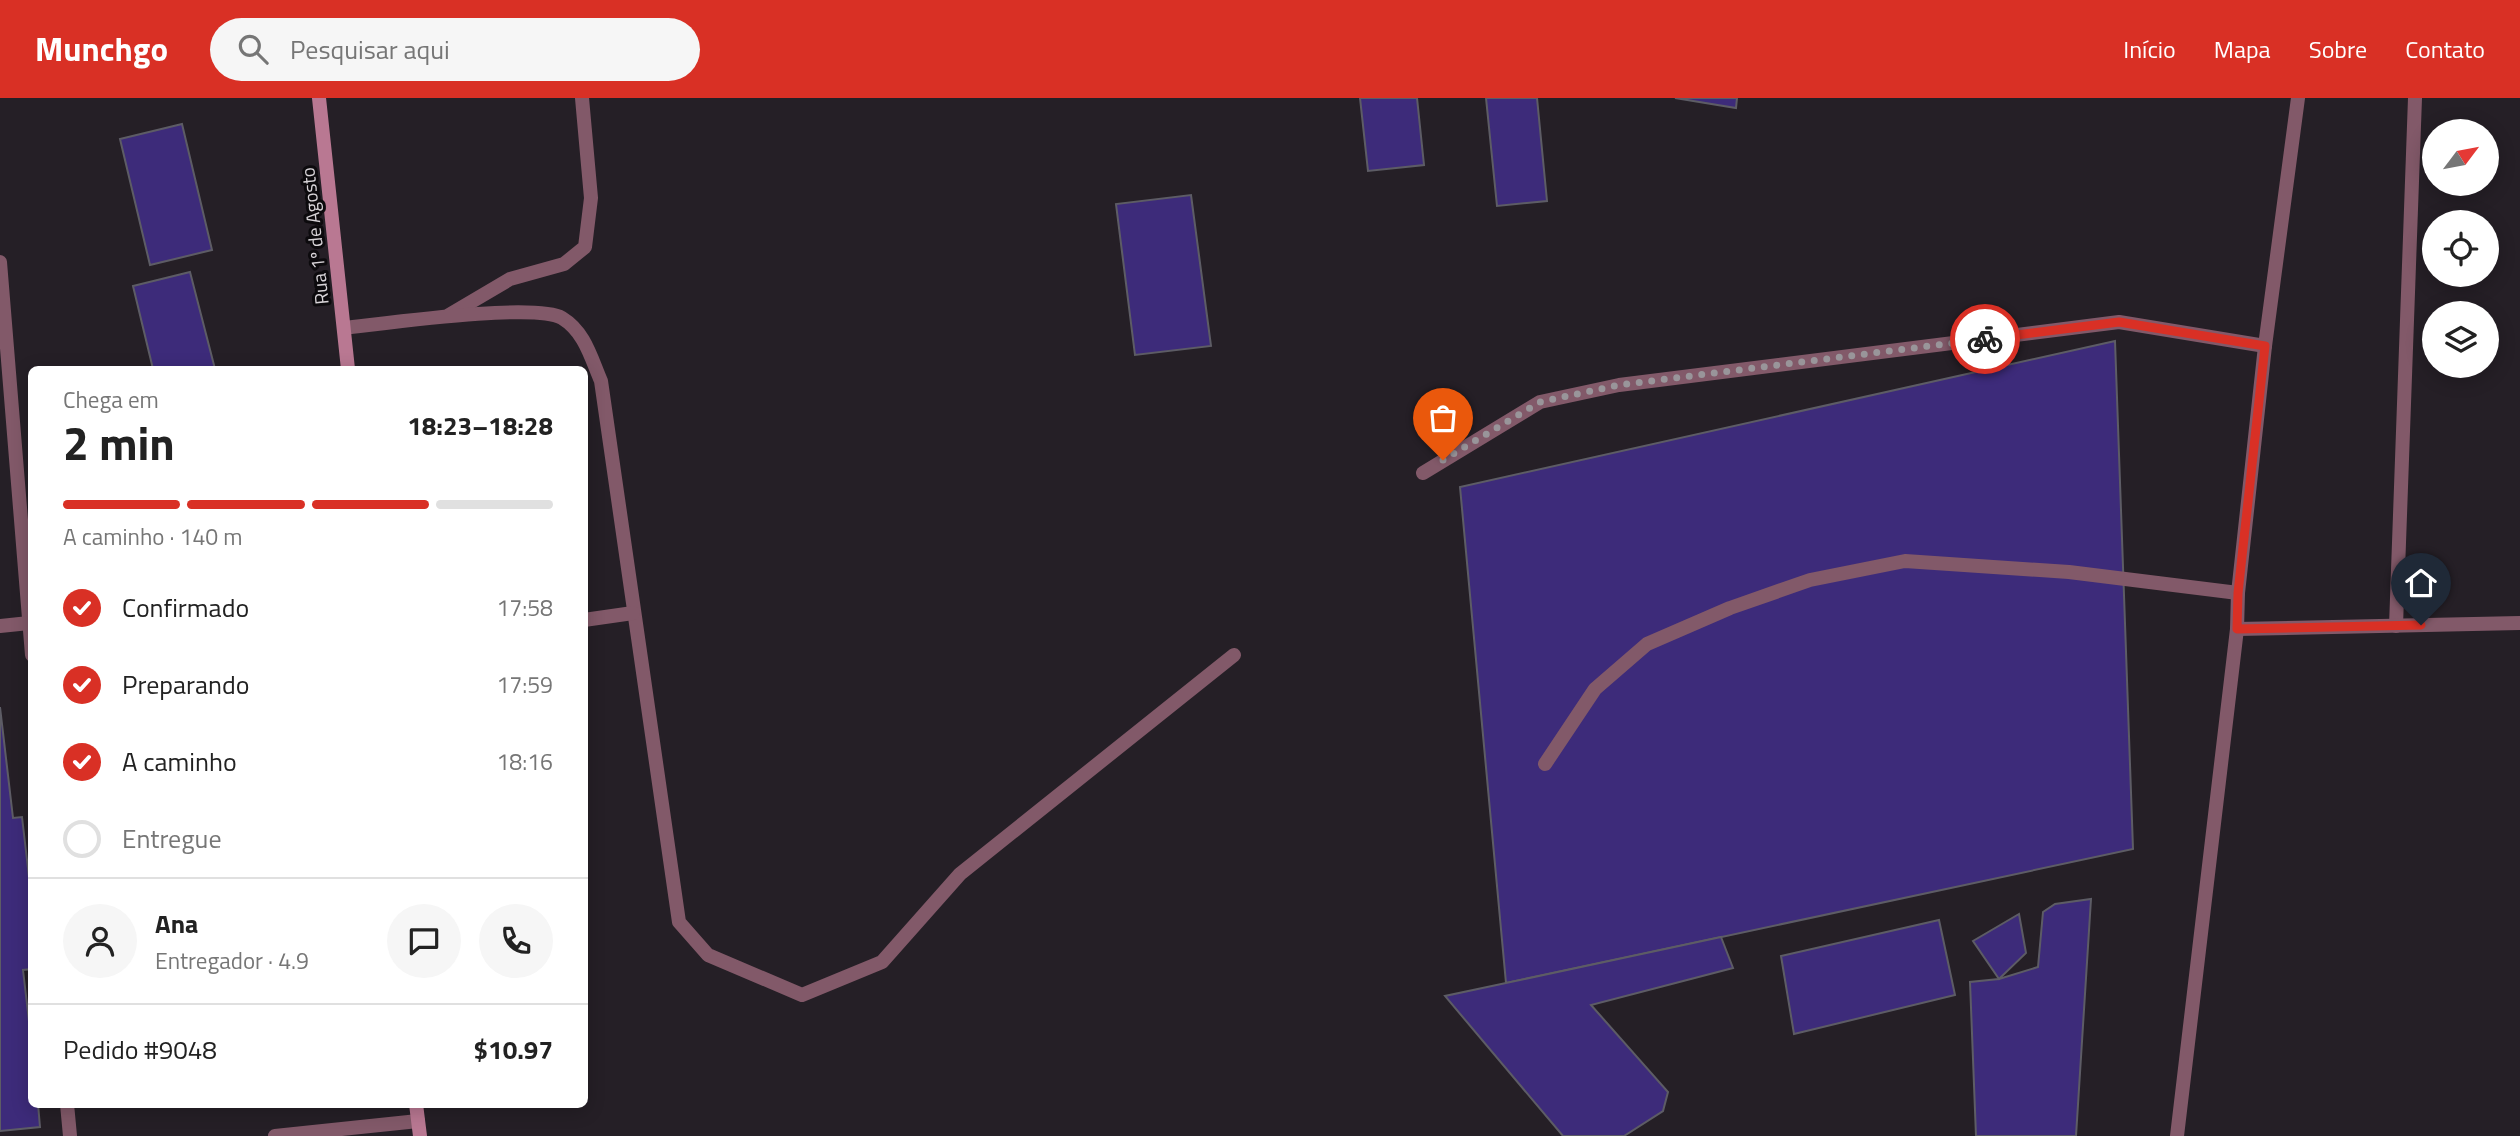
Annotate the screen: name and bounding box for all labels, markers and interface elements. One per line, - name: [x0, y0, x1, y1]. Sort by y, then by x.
- search box: [210, 18, 700, 81]
- text: Munchgo: [35, 24, 168, 74]
- icon: search: [234, 30, 272, 68]
- text: Pesquisar aqui: [290, 30, 450, 69]
- text: Início: [2123, 31, 2176, 67]
- text: Mapa: [2214, 31, 2271, 67]
- text: Sobre: [2309, 31, 2367, 67]
- text: Contato: [2405, 31, 2485, 67]
- north arrow: [2422, 119, 2499, 196]
- map controls: [2422, 119, 2499, 378]
- street label: Rua 1º de Agosto: [292, 166, 336, 306]
- button: locate: [2422, 210, 2499, 287]
- button: layers: [2422, 301, 2499, 378]
- courier: [1950, 304, 2020, 374]
- icon: bike: [1966, 320, 2004, 358]
- text: Chega em: [63, 382, 159, 417]
- pin: [1413, 388, 1473, 460]
- icon: bag: [1424, 399, 1462, 437]
- text: 18:23–18:28: [407, 406, 553, 445]
- text: 2 min: [63, 408, 175, 478]
- text: A caminho · 140 m: [63, 519, 242, 554]
- pin: [2391, 553, 2451, 625]
- icon: home: [2402, 564, 2440, 602]
- text: Confirmado: [122, 588, 249, 627]
- icon: check: [63, 589, 101, 627]
- text: 17:58: [496, 590, 553, 625]
- text: Preparando: [122, 665, 249, 704]
- icon: check: [63, 666, 101, 704]
- text: 17:59: [496, 667, 553, 702]
- text: A caminho: [122, 742, 237, 781]
- icon: check: [63, 743, 101, 781]
- text: 18:16: [496, 744, 553, 779]
- text: Entregue: [122, 819, 222, 858]
- button: person: [63, 904, 137, 978]
- text: Ana: [155, 904, 198, 943]
- button: chat: [387, 904, 461, 978]
- button: phone: [479, 904, 553, 978]
- text: Entregador · 4.9: [155, 943, 309, 978]
- text: Pedido #9048: [63, 1030, 217, 1069]
- text: $10.97: [474, 1030, 553, 1069]

